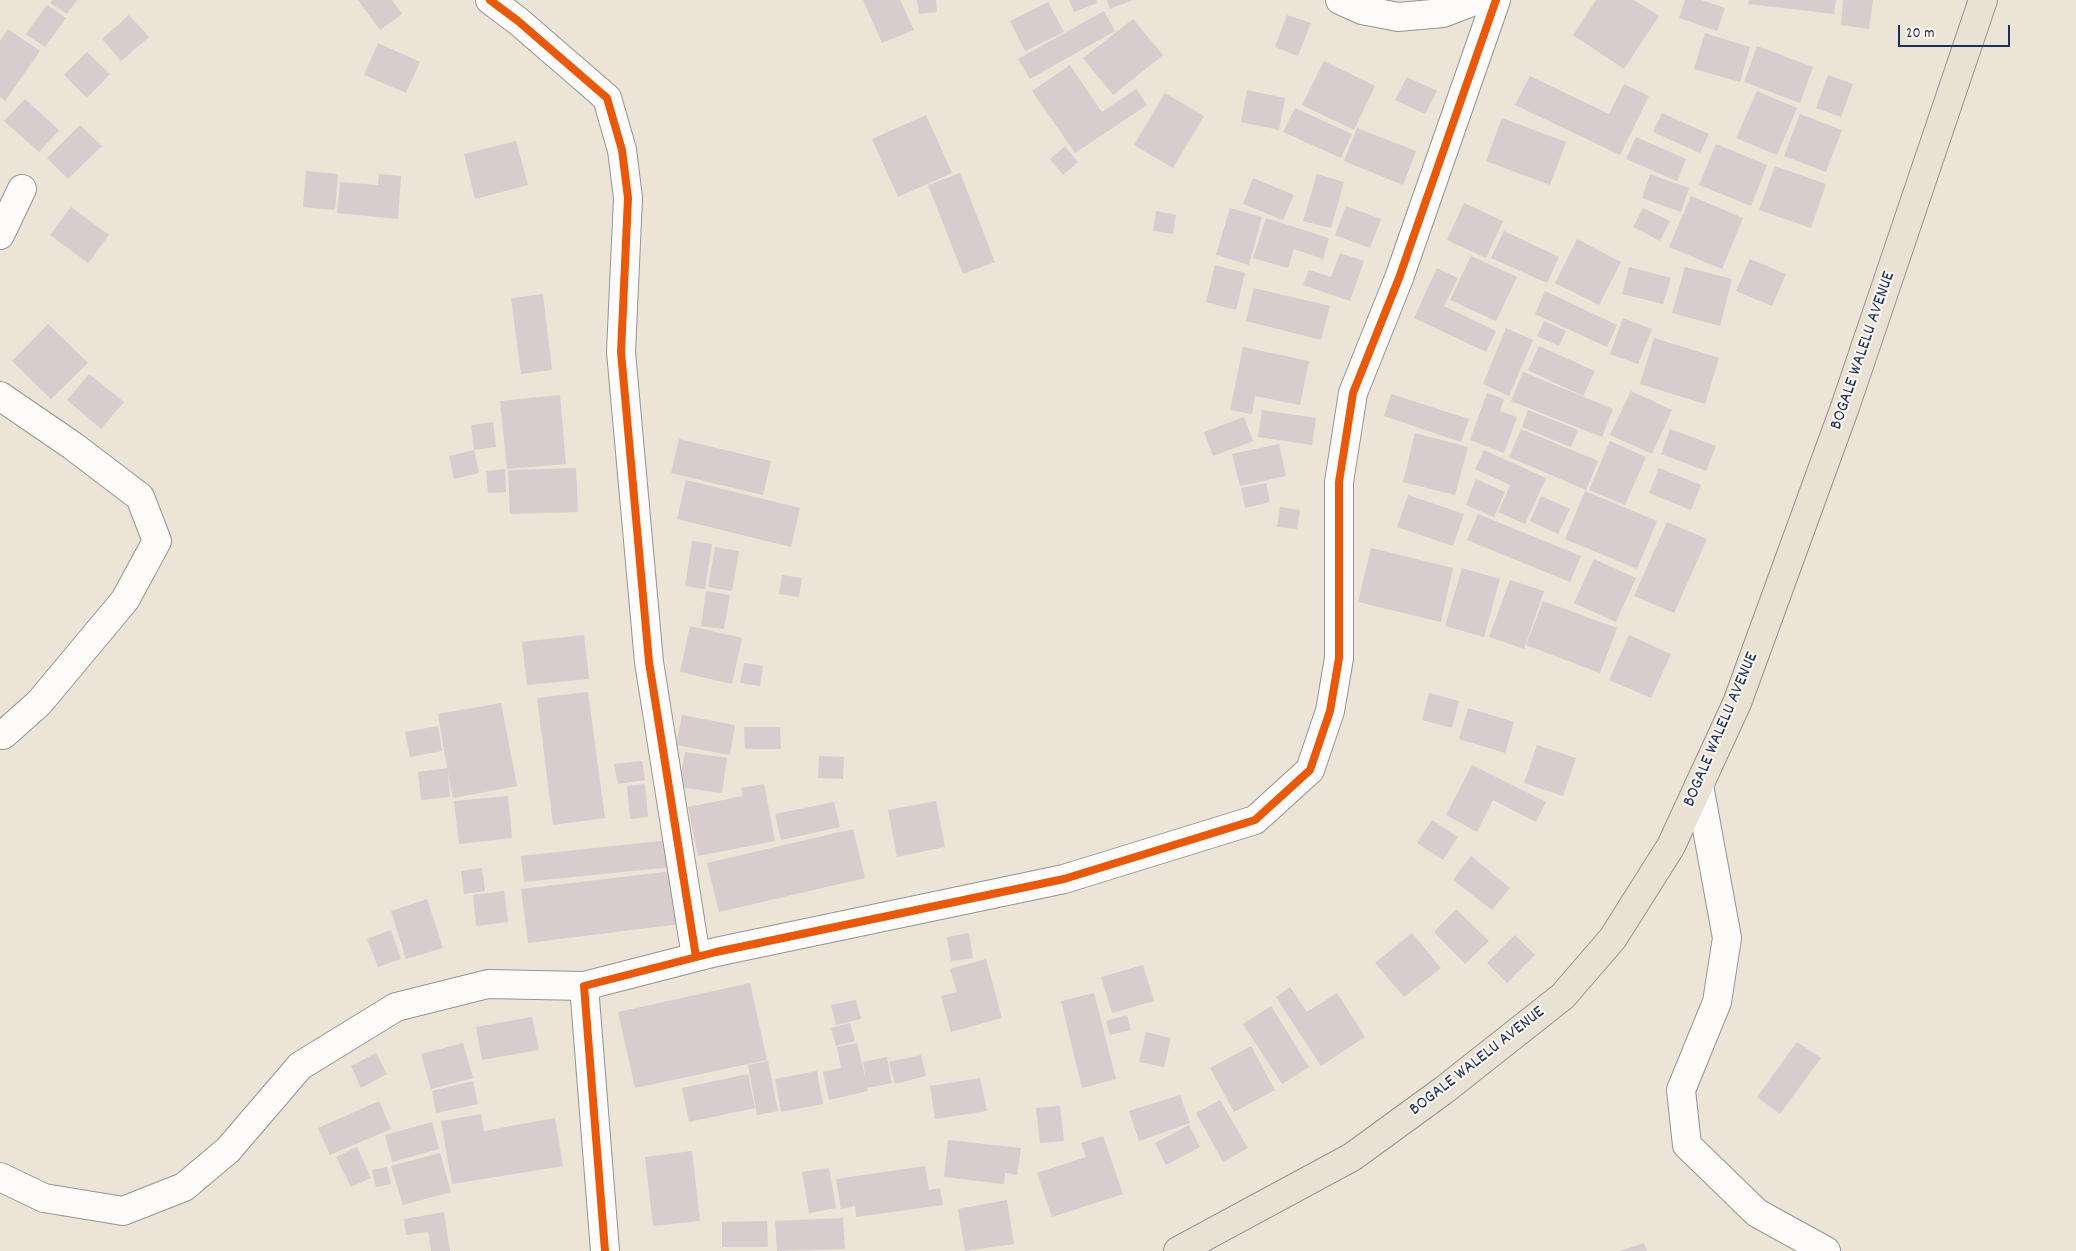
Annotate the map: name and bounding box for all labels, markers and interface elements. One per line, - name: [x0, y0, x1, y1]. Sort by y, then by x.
- scale bar: [1901, 15, 2014, 47]
- text: 20 m: [1906, 23, 1934, 45]
- street label: BOGALE WALELU AVENUE: [1827, 269, 1901, 433]
- street label: BOGALE WALELU AVENUE: [1680, 650, 1764, 810]
- street label: BOGALE WALELU AVENUE: [1406, 1002, 1550, 1122]

